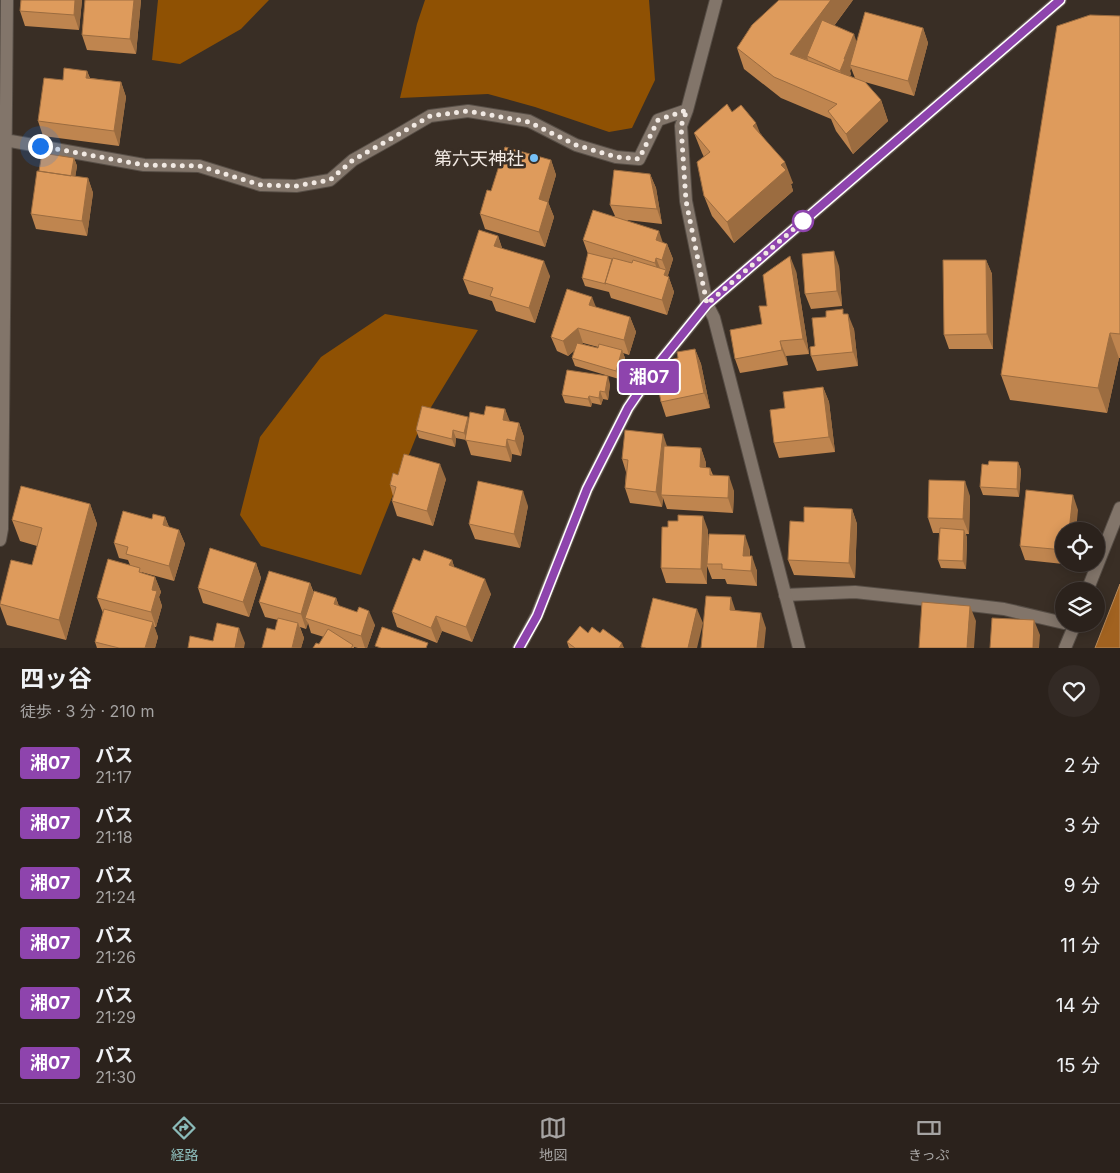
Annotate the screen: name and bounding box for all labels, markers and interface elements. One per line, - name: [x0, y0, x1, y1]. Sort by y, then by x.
- your location: [28, 134, 53, 159]
- place label: 第六天神社: [434, 148, 524, 169]
- marker: 第六天神社: [528, 152, 540, 164]
- unlabelled marker: [792, 210, 814, 232]
- line badge: 湘07: [620, 361, 678, 393]
- text: 湘07: [629, 366, 669, 387]
- map controls: [1055, 522, 1105, 632]
- button: locate: [1055, 522, 1105, 572]
- button: layers: [1055, 582, 1105, 632]
- text: 四ッ谷: [20, 664, 92, 693]
- button: heart: [1048, 665, 1100, 717]
- text: 徒歩 · 3 分 · 210 m: [20, 701, 154, 721]
- text: バス: [95, 744, 133, 767]
- text: 湘07: [30, 752, 70, 773]
- text: 2 分: [1064, 754, 1100, 777]
- text: 21:17: [95, 767, 132, 787]
- text: バス: [95, 804, 133, 827]
- text: 湘07: [30, 812, 70, 833]
- text: 3 分: [1064, 814, 1100, 837]
- text: 21:18: [95, 827, 133, 847]
- text: バス: [95, 864, 133, 887]
- text: 湘07: [30, 872, 70, 893]
- text: 9 分: [1064, 874, 1100, 897]
- text: 21:24: [95, 887, 136, 907]
- text: バス: [95, 924, 133, 947]
- text: 湘07: [30, 932, 70, 953]
- text: 11 分: [1060, 934, 1100, 957]
- text: 21:26: [95, 947, 136, 967]
- text: バス: [95, 984, 133, 1007]
- text: 湘07: [30, 992, 70, 1013]
- text: 14 分: [1056, 994, 1100, 1017]
- text: 21:29: [95, 1007, 136, 1027]
- text: バス: [95, 1044, 133, 1067]
- text: 湘07: [30, 1052, 70, 1073]
- text: 15 分: [1056, 1054, 1100, 1077]
- text: 21:30: [95, 1067, 136, 1087]
- tab: 経路: [170, 1114, 198, 1164]
- tab: 地図: [539, 1114, 567, 1164]
- tab: きっぷ: [908, 1114, 950, 1164]

